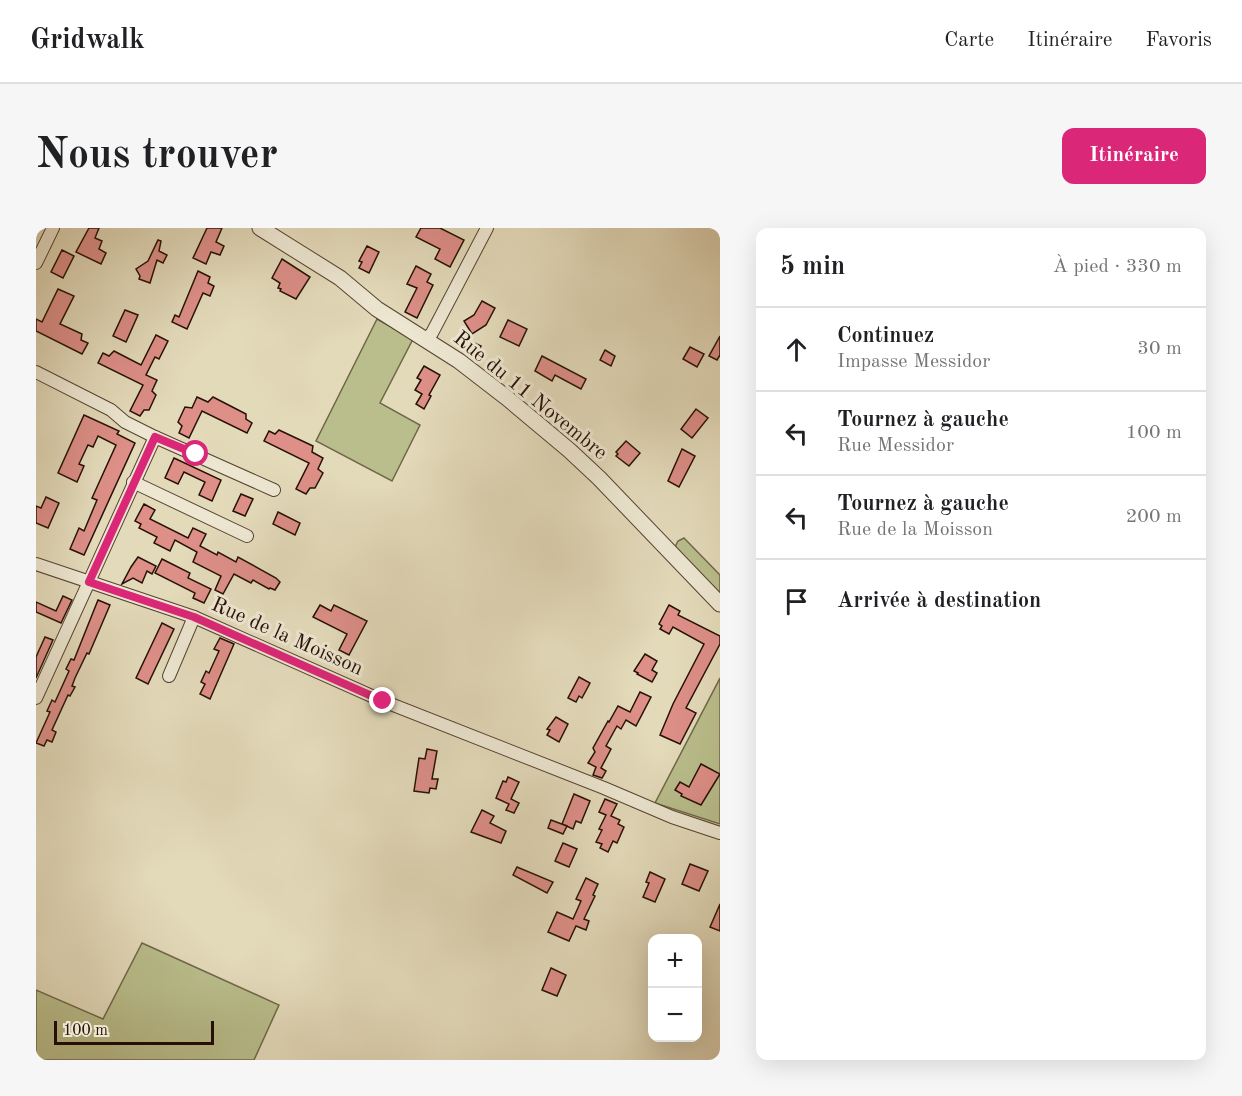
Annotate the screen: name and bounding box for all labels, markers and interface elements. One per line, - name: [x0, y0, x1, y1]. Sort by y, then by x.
- text: Gridwalk: [30, 27, 145, 55]
- text: Carte: [944, 30, 994, 51]
- text: Itinéraire: [1027, 30, 1113, 51]
- text: Favoris: [1146, 30, 1212, 51]
- button: Itinéraire: [1062, 128, 1206, 184]
- text: Nous trouver: [36, 135, 278, 177]
- text: 5 min: [780, 254, 845, 280]
- text: À pied · 330 m: [1053, 257, 1182, 277]
- text: Continuez: [837, 325, 934, 347]
- street label: Rue du 11 Novembre: [449, 328, 611, 464]
- icon: ahead: [780, 333, 813, 366]
- text: 30 m: [1137, 339, 1182, 359]
- text: Impasse Messidor: [837, 352, 990, 372]
- text: Tournez à gauche: [837, 409, 1009, 431]
- icon: left: [780, 417, 813, 450]
- text: 100 m: [1126, 423, 1182, 443]
- text: Rue Messidor: [837, 436, 954, 456]
- route start: [182, 440, 208, 466]
- text: Tournez à gauche: [837, 493, 1009, 515]
- icon: left: [780, 501, 813, 534]
- text: 200 m: [1126, 507, 1182, 527]
- text: Rue de la Moisson: [837, 520, 993, 540]
- icon: arrive: [780, 585, 813, 618]
- text: Arrivée à destination: [837, 590, 1041, 612]
- street label: Rue de la Moisson: [208, 594, 366, 680]
- route end: [369, 687, 395, 713]
- map controls: [648, 934, 702, 1042]
- button: +: [648, 934, 702, 988]
- button: −: [648, 988, 702, 1042]
- scale bar: [54, 1018, 214, 1046]
- text: 100 m: [63, 1023, 108, 1039]

